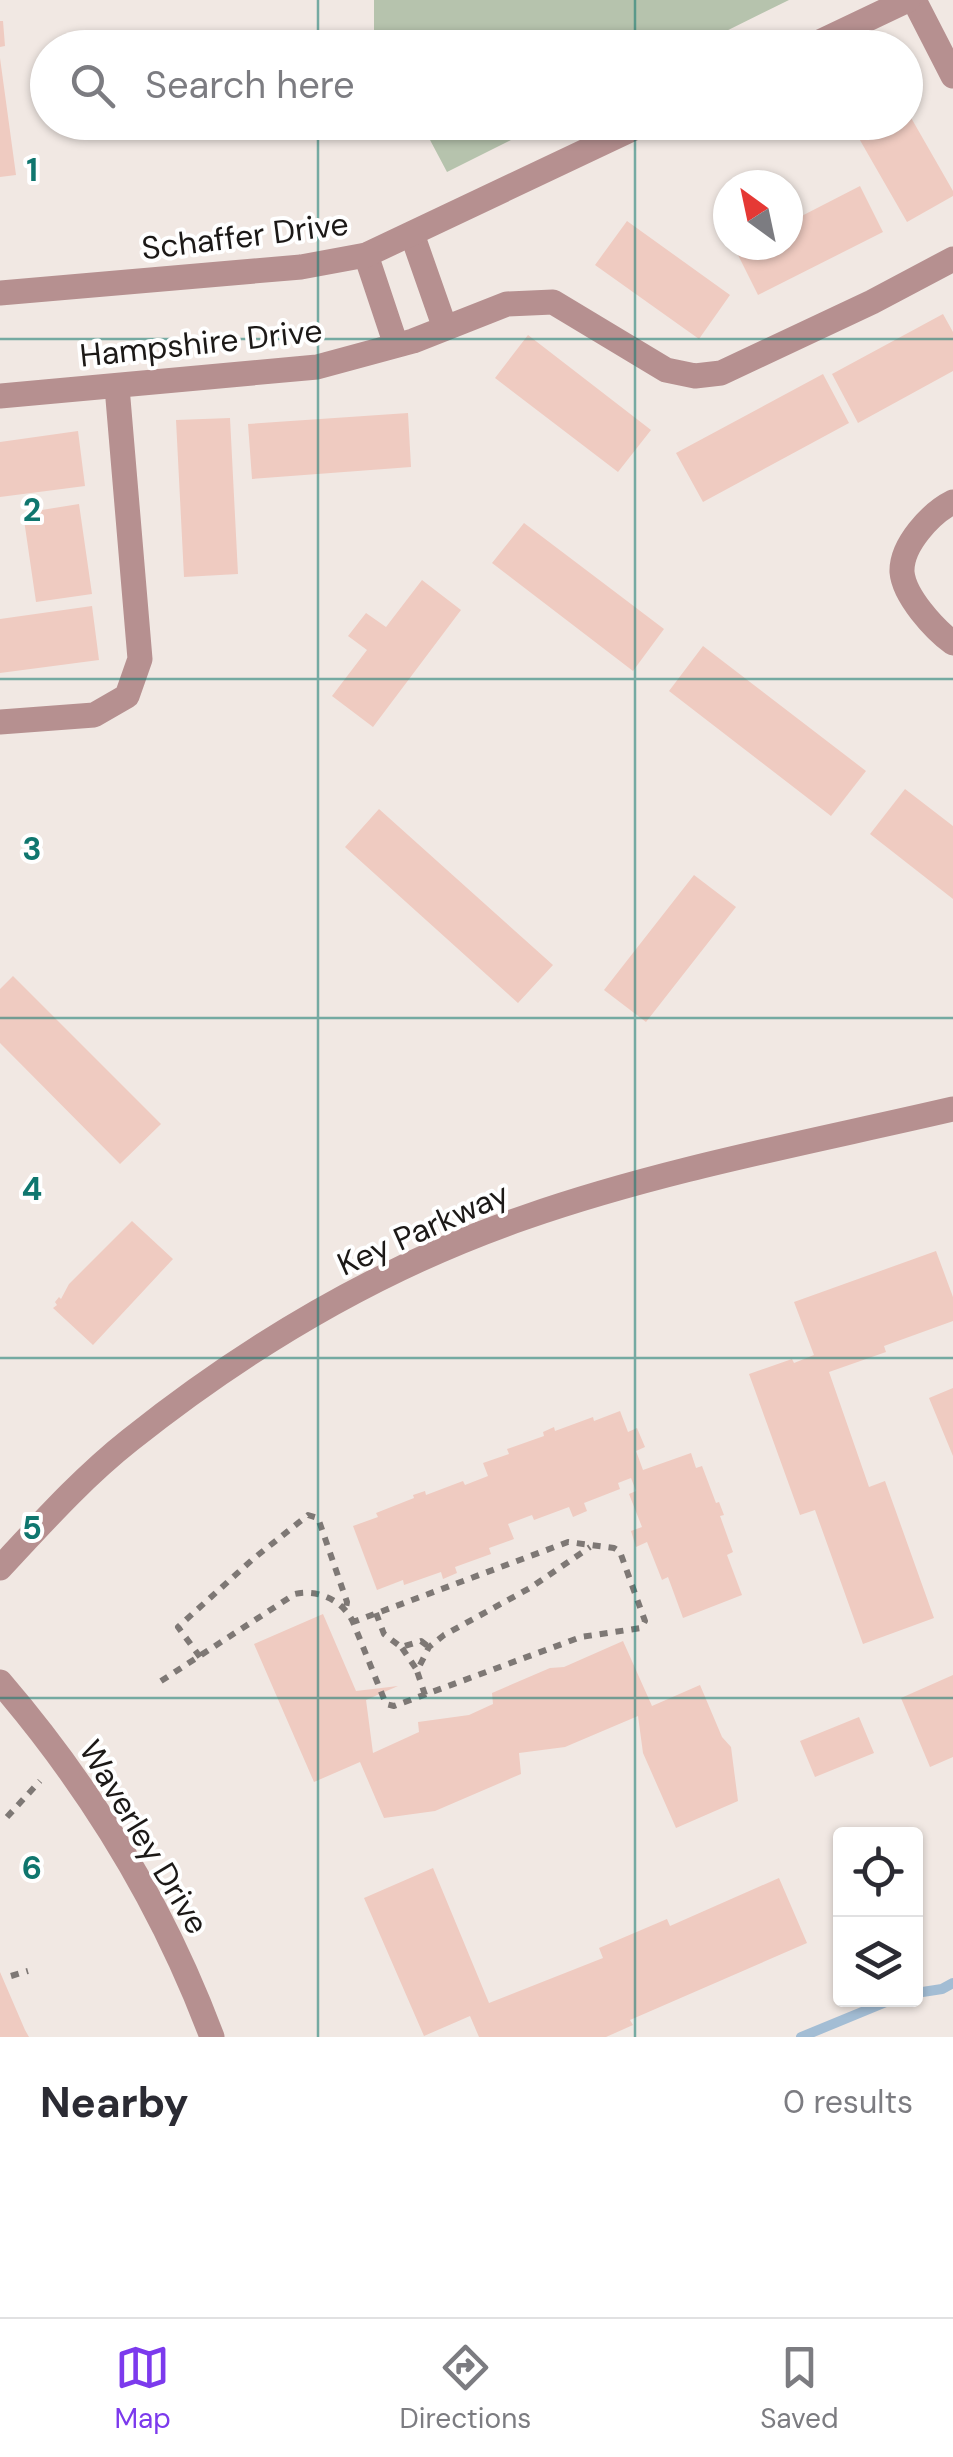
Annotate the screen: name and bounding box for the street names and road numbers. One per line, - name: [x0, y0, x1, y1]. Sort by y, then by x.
- street label: Schaffer Drive: [139, 202, 351, 270]
- street label: Hampshire Drive: [78, 309, 324, 377]
- street label: Key Parkway: [331, 1172, 515, 1285]
- street label: Waverley Drive: [70, 1732, 218, 1942]

